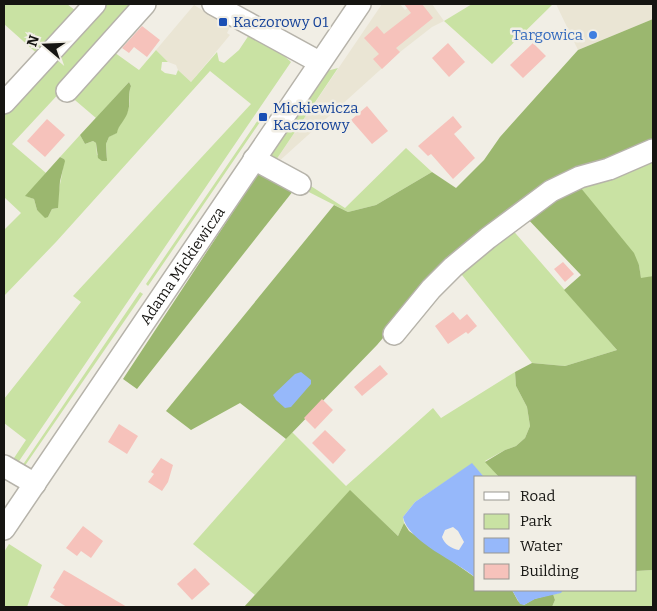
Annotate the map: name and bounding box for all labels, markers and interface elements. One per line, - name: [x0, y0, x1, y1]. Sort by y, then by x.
- place label: Kaczorowy 01: [233, 13, 328, 31]
- marker: Kaczorowy 01: [217, 16, 229, 28]
- north arrow: [20, 20, 70, 70]
- place label: Targowica: [512, 26, 583, 44]
- marker: Targowica: [587, 29, 599, 41]
- text: N: [23, 33, 43, 49]
- place label: Mickiewicza Kaczorowy: [273, 99, 358, 134]
- marker: Mickiewicza Kaczorowy: [257, 111, 269, 123]
- street label: Adama Mickiewicza: [136, 204, 229, 328]
- legend: [474, 476, 637, 591]
- text: Road: [520, 487, 555, 505]
- text: Park: [520, 512, 552, 530]
- text: Water: [520, 537, 563, 555]
- text: Building: [520, 562, 579, 580]

